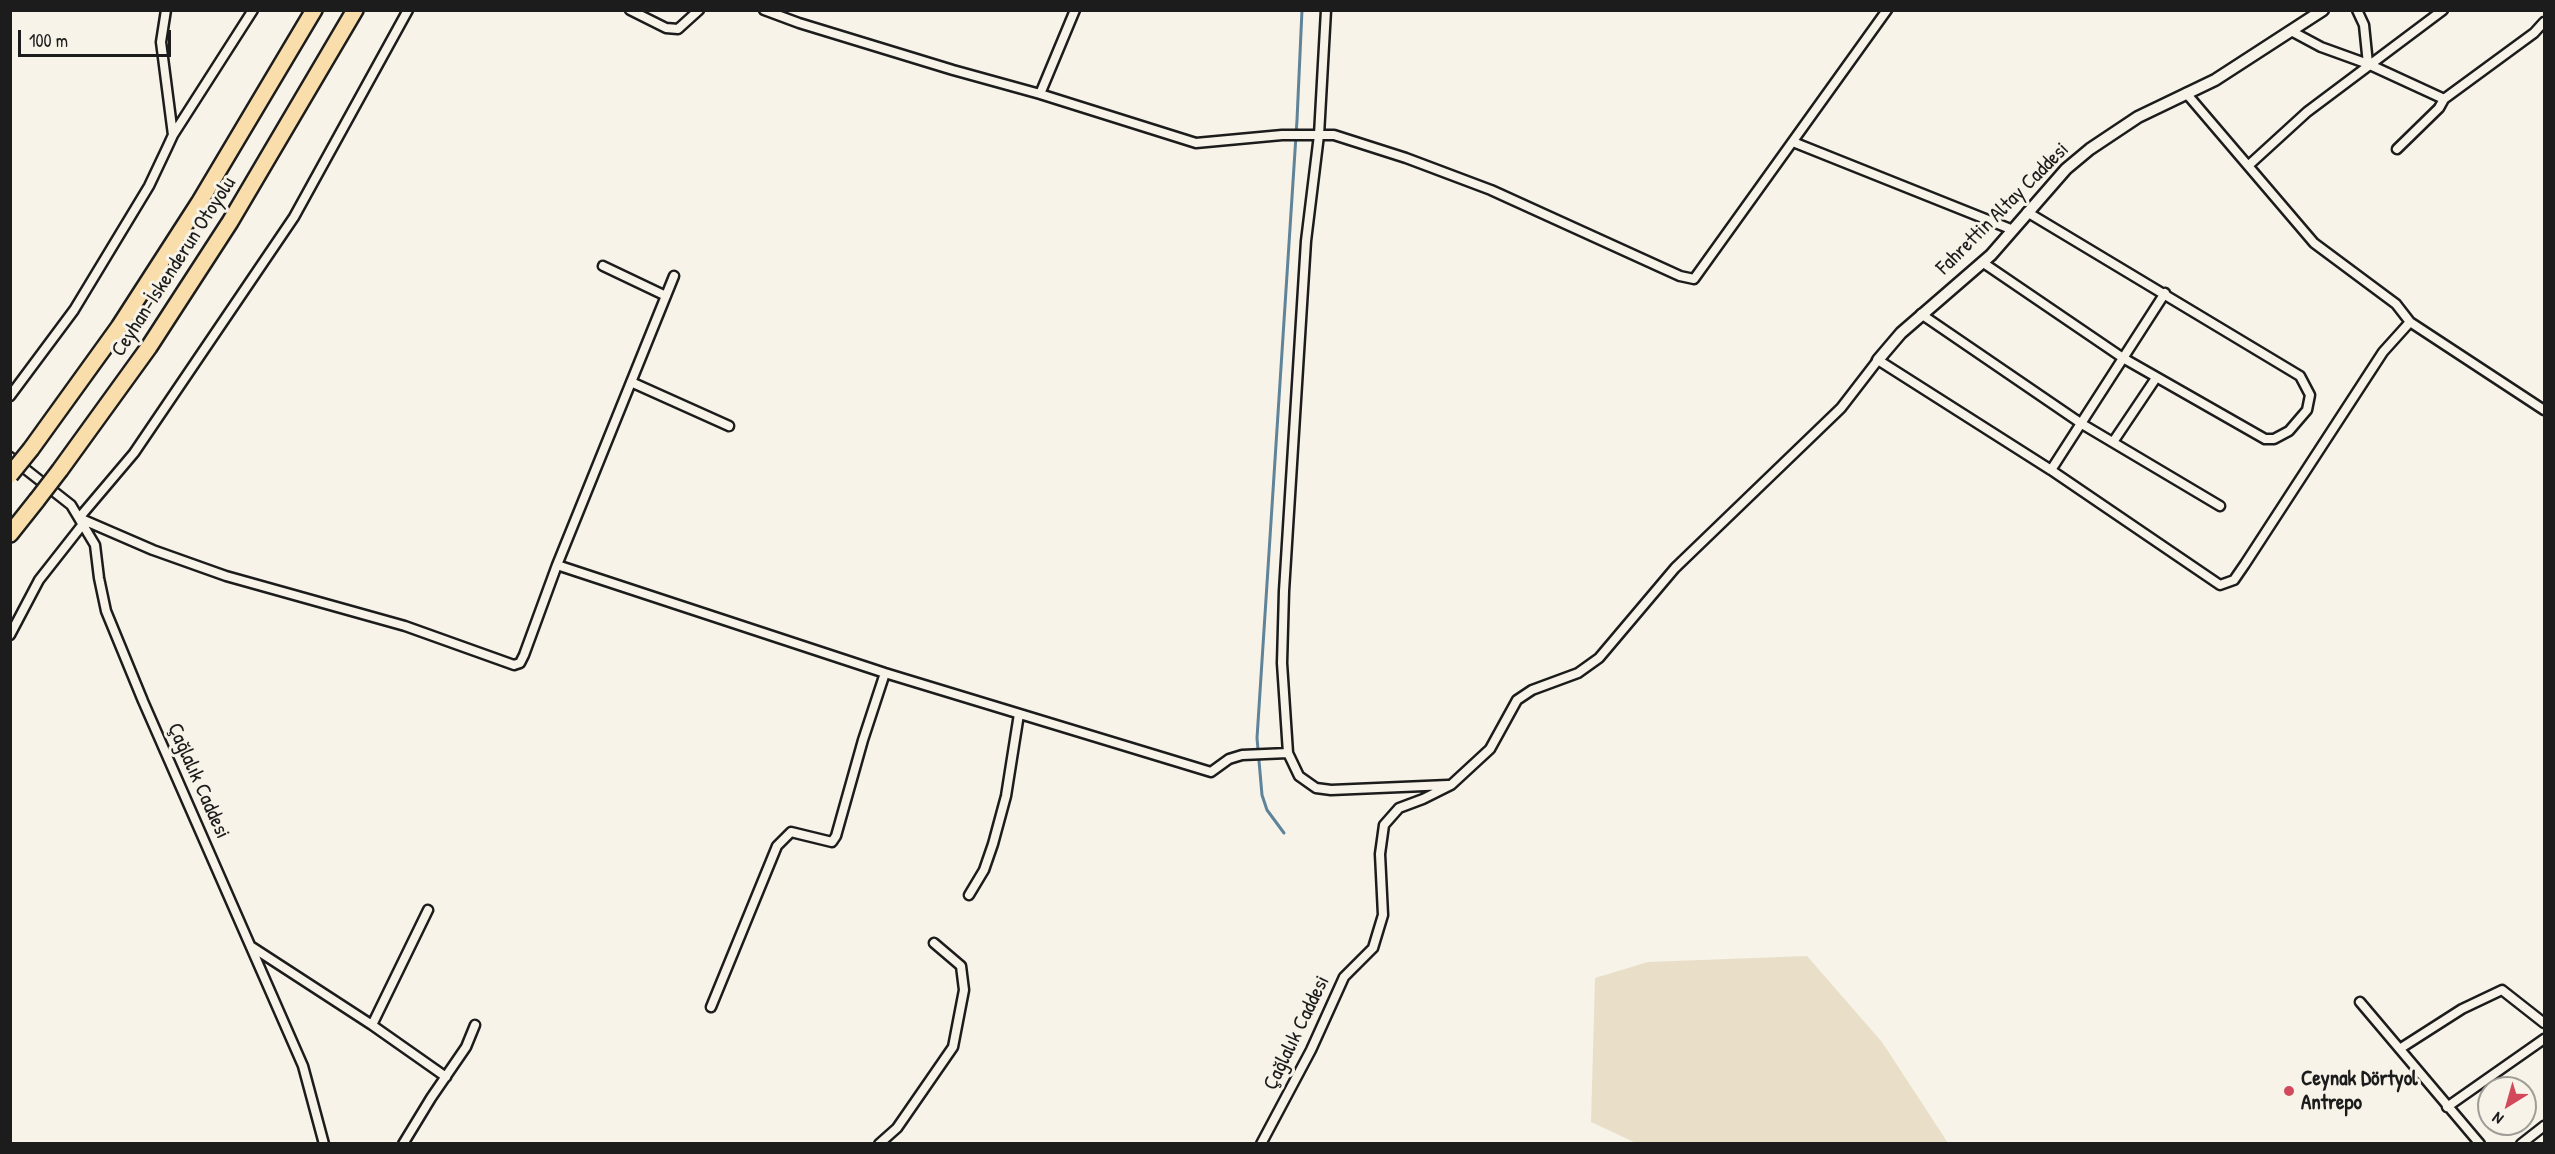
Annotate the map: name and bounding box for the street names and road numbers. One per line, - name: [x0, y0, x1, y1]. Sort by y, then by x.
- street label: Fahrettin Altay Caddesi: [1931, 137, 2075, 281]
- street label: Ceyhan-İskenderun Otoyolu: [106, 172, 242, 362]
- street label: Çağlalık Caddesi: [161, 719, 235, 843]
- street label: Çağlalık Caddesi: [1258, 972, 1336, 1094]

